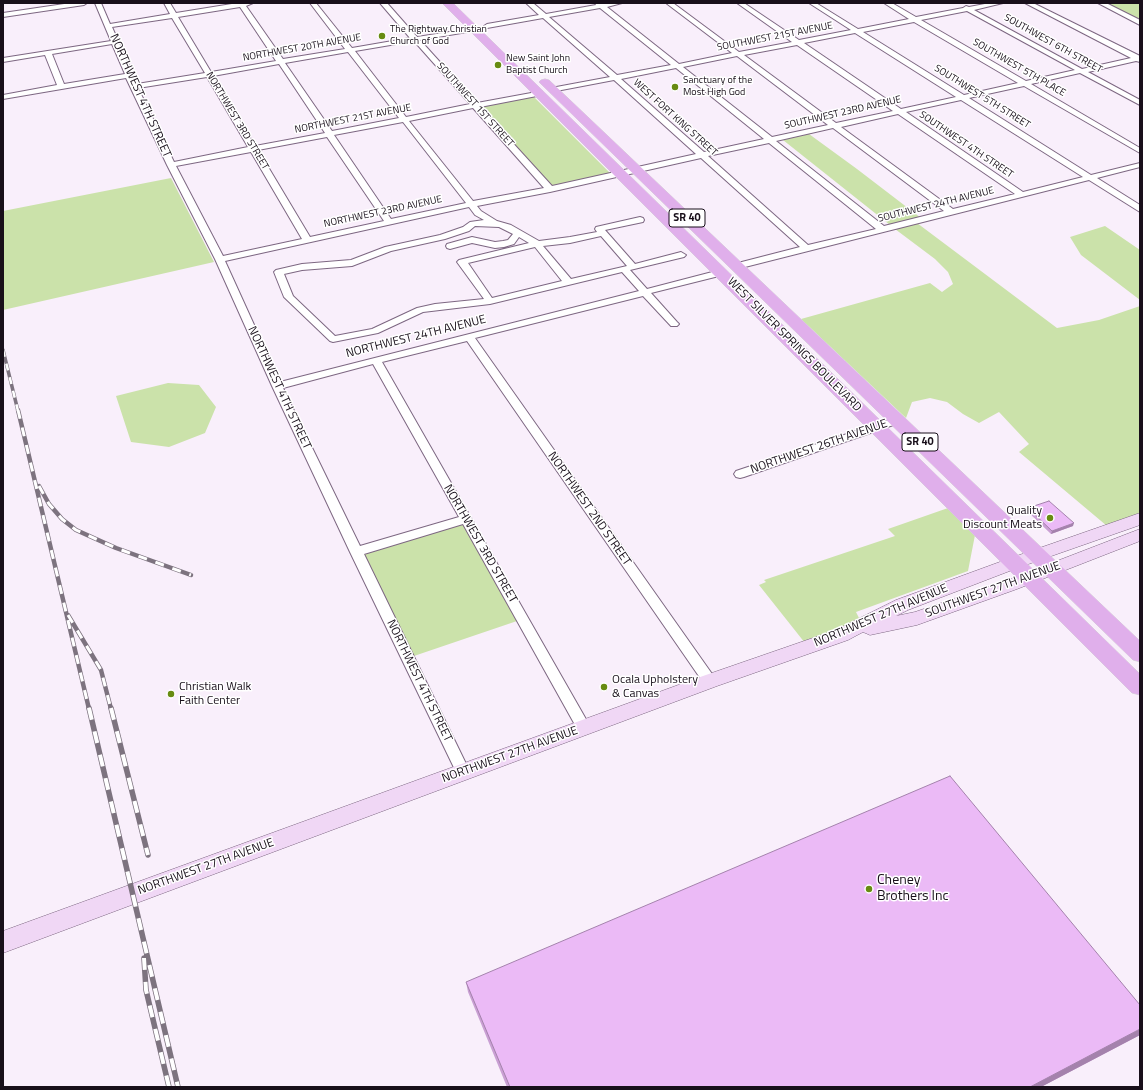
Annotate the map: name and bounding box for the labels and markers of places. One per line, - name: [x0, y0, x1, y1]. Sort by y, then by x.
- place label: The Rightway Christian Church of God: [390, 24, 487, 48]
- marker: The Rightway Christian Church of God: [377, 31, 387, 41]
- place label: New Saint John Baptist Church: [506, 53, 570, 76]
- marker: New Saint John Baptist Church: [493, 60, 503, 70]
- place label: Sanctuary of the Most High God: [683, 75, 752, 98]
- marker: Sanctuary of the Most High God: [670, 82, 680, 92]
- place label: Quality Discount Meats: [963, 504, 1042, 532]
- marker: Quality Discount Meats: [1045, 513, 1055, 523]
- place label: Ocala Upholstery & Canvas: [612, 673, 698, 701]
- place label: Christian Walk Faith Center: [179, 680, 251, 708]
- marker: Ocala Upholstery & Canvas: [599, 682, 609, 692]
- marker: Christian Walk Faith Center: [166, 689, 176, 699]
- place label: Cheney Brothers Inc: [877, 873, 949, 906]
- marker: Cheney Brothers Inc: [864, 884, 874, 894]

